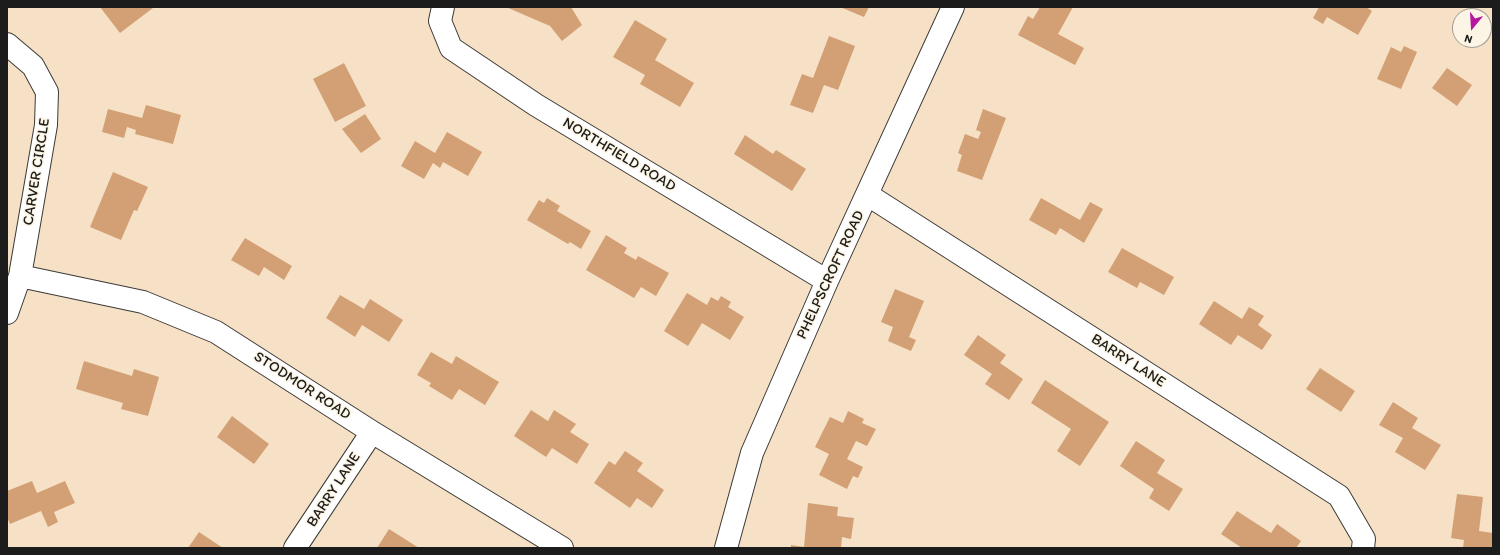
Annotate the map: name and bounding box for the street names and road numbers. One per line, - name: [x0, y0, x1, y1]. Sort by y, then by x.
- street label: NORTHFIELD ROAD: [559, 114, 679, 196]
- street label: CARVER CIRCLE: [20, 117, 54, 227]
- street label: PHELPSCROFT ROAD: [793, 208, 869, 342]
- street label: BARRY LANE: [1087, 330, 1169, 392]
- street label: STODMOR ROAD: [250, 348, 354, 424]
- street label: BARRY LANE: [303, 449, 365, 531]

